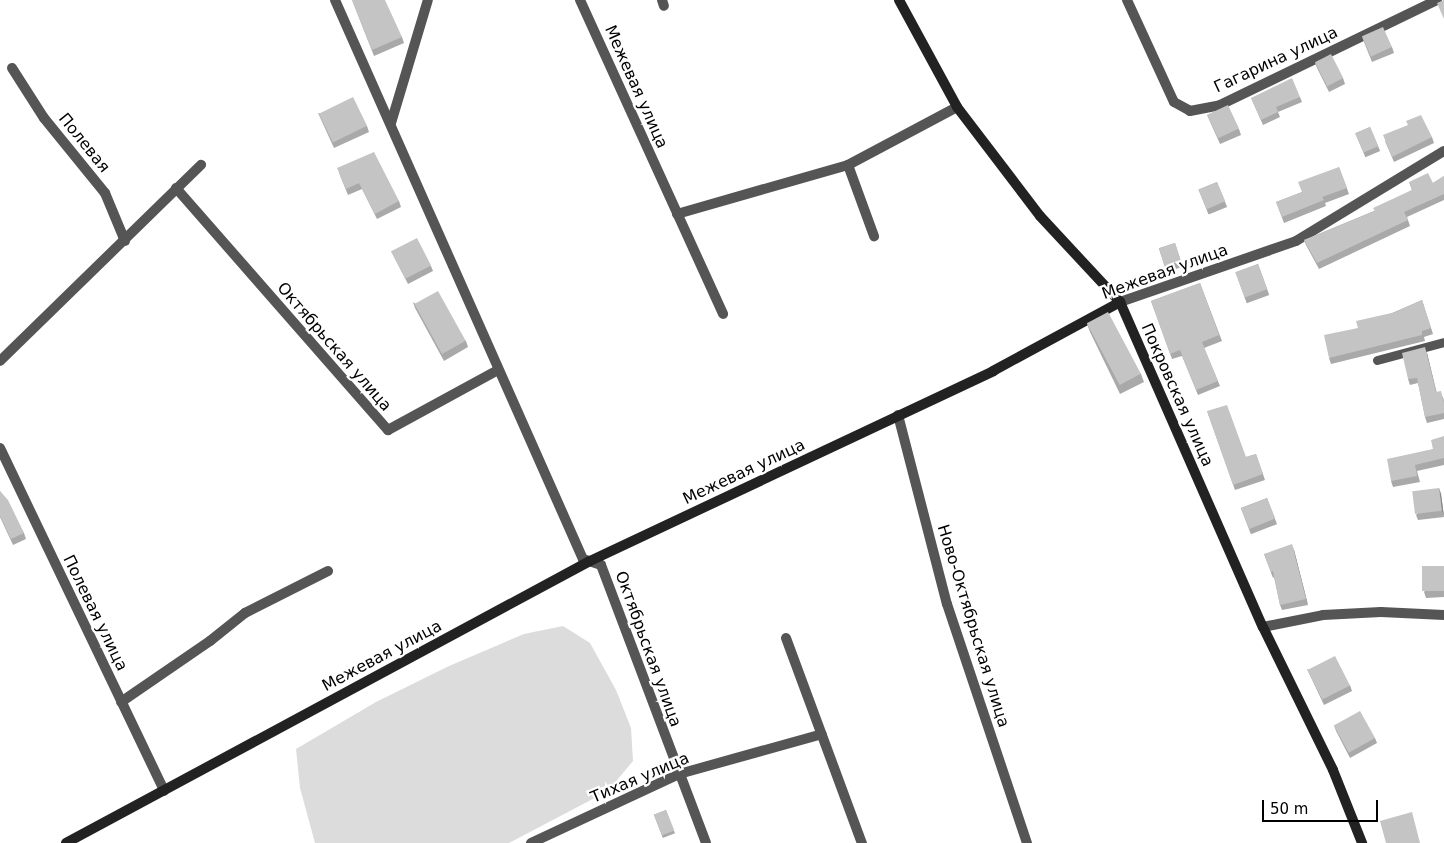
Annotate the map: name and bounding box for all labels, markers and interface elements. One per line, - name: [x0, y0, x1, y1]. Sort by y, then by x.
- street label: Межевая улица: [600, 23, 672, 151]
- street label: Гагарина улица: [1211, 23, 1341, 97]
- street label: Полевая: [54, 109, 114, 177]
- street label: Межевая улица: [1099, 240, 1231, 304]
- street label: Октябрьская улица: [273, 279, 395, 415]
- street label: Покровская улица: [1137, 320, 1217, 470]
- street label: Межевая улица: [680, 435, 808, 509]
- street label: Ново-Октябрьская улица: [933, 522, 1013, 730]
- street label: Полевая улица: [59, 552, 131, 674]
- street label: Октябрьская улица: [611, 568, 685, 730]
- street label: Межевая улица: [319, 616, 445, 696]
- street label: Тихая улица: [588, 749, 692, 807]
- scale bar: [1264, 790, 1380, 822]
- text: 50 m: [1270, 800, 1308, 818]

